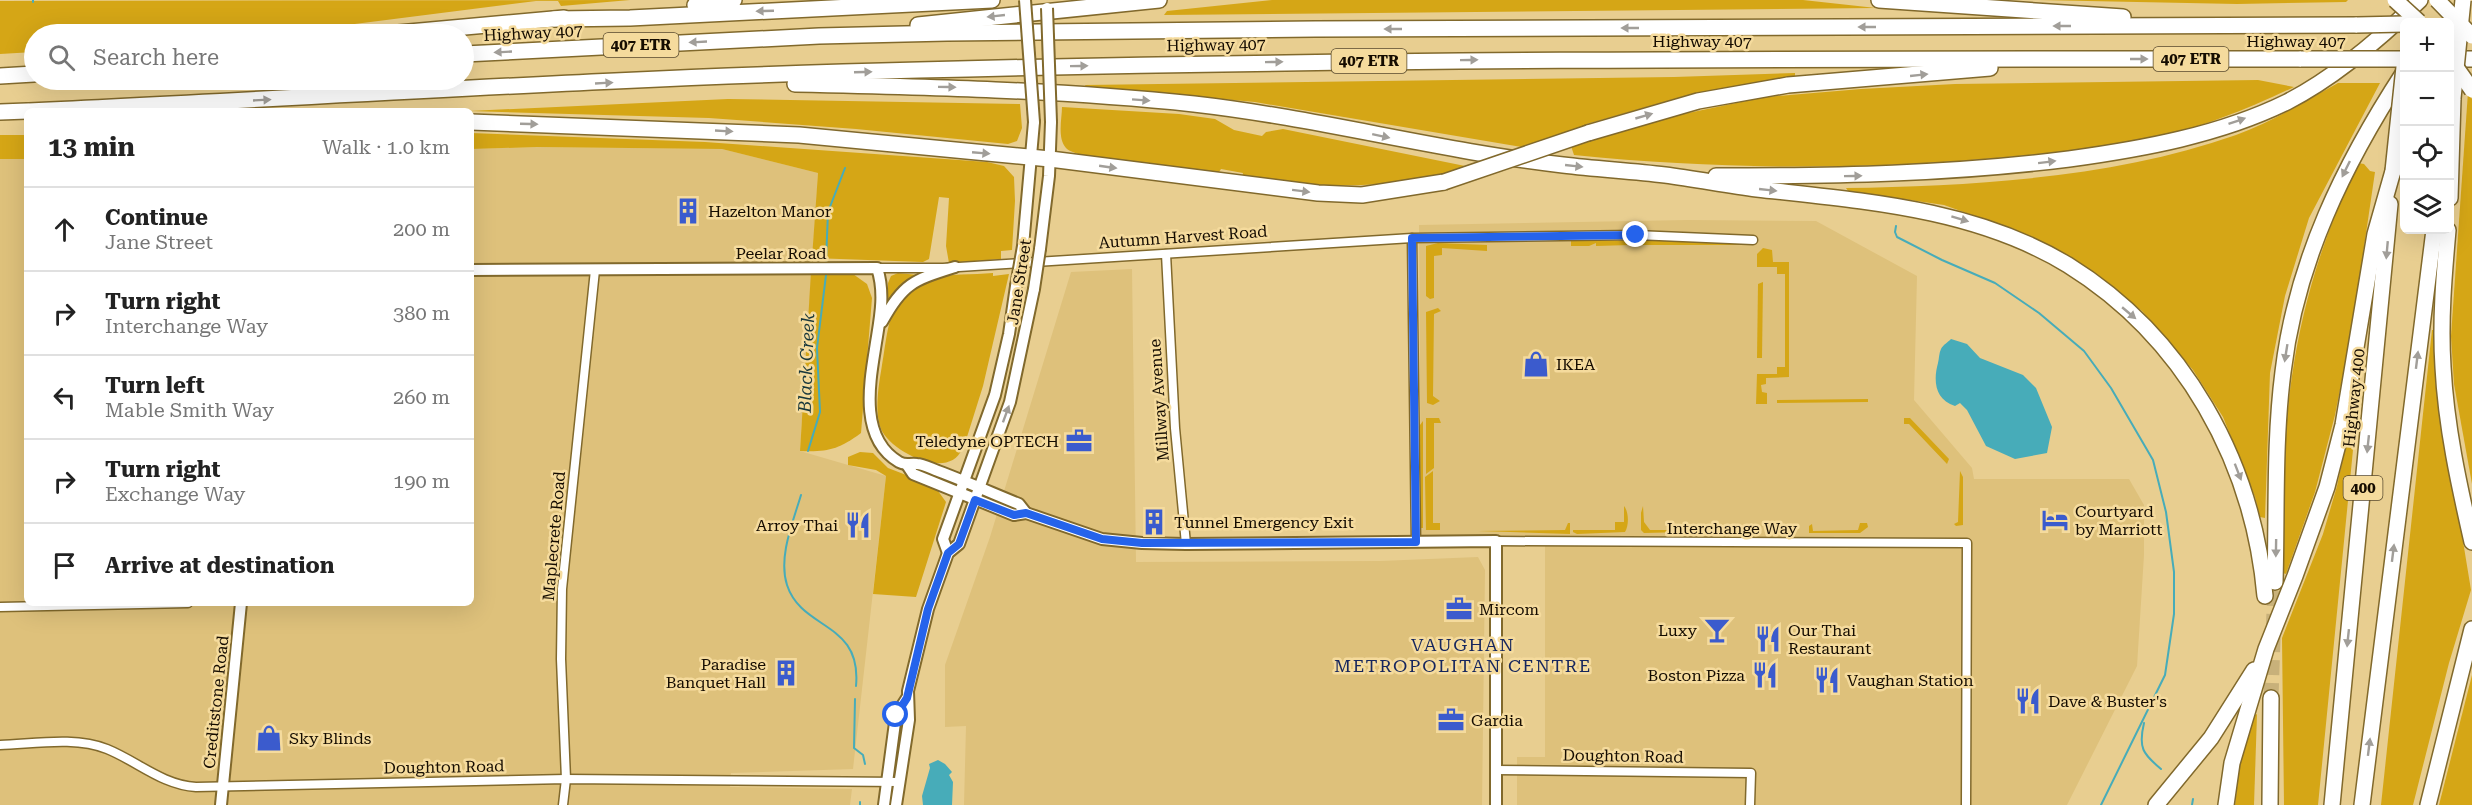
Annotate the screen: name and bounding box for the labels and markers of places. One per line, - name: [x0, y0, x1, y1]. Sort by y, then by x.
- building icon: Hazelton Manor: [673, 196, 703, 226]
- place label: Hazelton Manor: [708, 202, 832, 221]
- shop icon: IKEA: [1521, 349, 1551, 379]
- place label: IKEA: [1556, 355, 1596, 374]
- office icon: Teledyne OPTECH: [1064, 426, 1094, 456]
- place label: Teledyne OPTECH: [915, 432, 1059, 451]
- place label: Courtyard by Marriott: [2075, 502, 2162, 539]
- hotel icon: Courtyard by Marriott: [2040, 505, 2070, 535]
- building icon: Tunnel Emergency Exit: [1139, 507, 1169, 537]
- restaurant icon: Arroy Thai: [843, 510, 873, 540]
- place label: Tunnel Emergency Exit: [1174, 513, 1354, 532]
- place label: Arroy Thai: [756, 516, 838, 535]
- office icon: Mircom: [1444, 594, 1474, 624]
- place label: Mircom: [1479, 600, 1540, 619]
- bar icon: Luxy: [1702, 615, 1732, 645]
- place label: Luxy: [1658, 621, 1698, 640]
- place label: Our Thai Restaurant: [1788, 621, 1871, 658]
- restaurant icon: Our Thai Restaurant: [1753, 624, 1783, 654]
- place label: Paradise Banquet Hall: [666, 655, 766, 692]
- building icon: Paradise Banquet Hall: [771, 658, 801, 688]
- restaurant icon: Boston Pizza: [1750, 660, 1780, 690]
- restaurant icon: Vaughan Station: [1812, 665, 1842, 695]
- place label: Boston Pizza: [1648, 666, 1745, 685]
- place label: Vaughan Station: [1847, 671, 1974, 690]
- restaurant icon: Dave & Buster's: [2013, 686, 2043, 716]
- place label: Dave & Buster's: [2048, 692, 2167, 711]
- office icon: Gardia: [1436, 705, 1466, 735]
- place label: Gardia: [1471, 711, 1523, 730]
- shop icon: Sky Blinds: [254, 723, 284, 753]
- place label: Sky Blinds: [289, 729, 372, 748]

